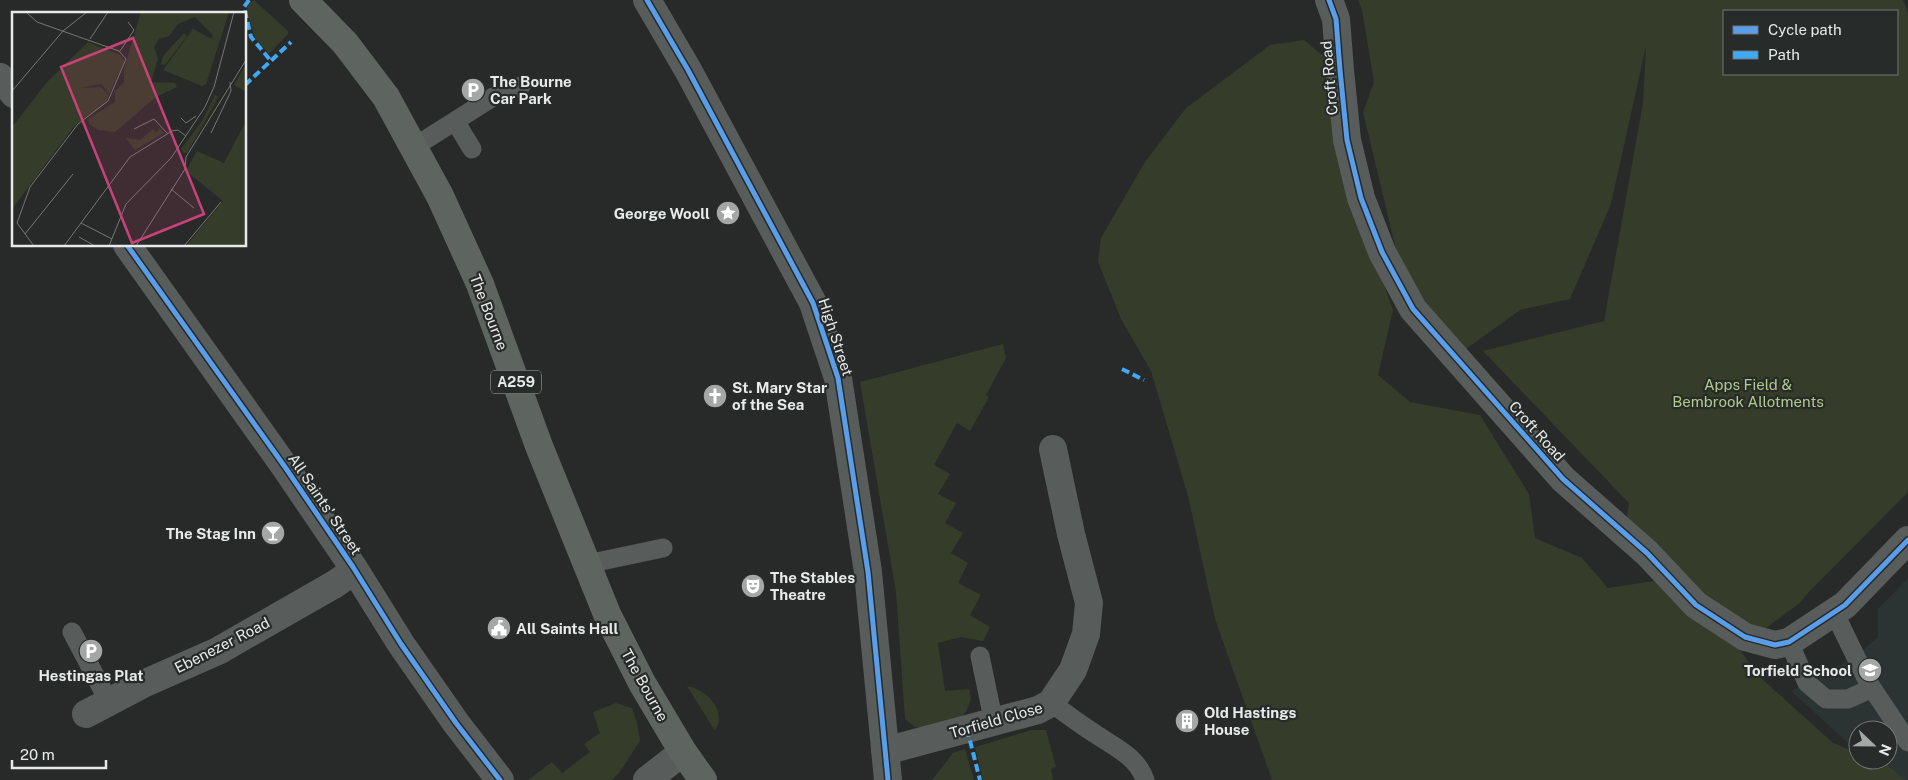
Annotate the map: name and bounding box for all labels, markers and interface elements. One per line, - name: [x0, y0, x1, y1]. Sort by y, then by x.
- legend: [1723, 10, 1898, 75]
- inset map: [12, 12, 246, 246]
- text: Cycle path: [1768, 21, 1842, 38]
- street label: Croft Road: [1317, 40, 1341, 116]
- text: Path: [1768, 46, 1800, 63]
- place label: The Bourne Car Park: [490, 73, 572, 107]
- parking icon: The Bourne Car Park: [460, 77, 486, 103]
- place icon: George Wooll: [715, 200, 741, 226]
- place label: George Wooll: [614, 205, 710, 222]
- street label: The Bourne: [467, 272, 511, 352]
- street label: High Street: [815, 296, 857, 378]
- road number: A259: [491, 371, 541, 394]
- park label: Apps Field & Bembrook Allotments: [1672, 376, 1824, 410]
- place label: St. Mary Star of the Sea: [732, 379, 827, 413]
- church icon: St. Mary Star of the Sea: [702, 383, 728, 409]
- street label: Croft Road: [1506, 398, 1568, 464]
- street label: All Saints' Street: [285, 450, 365, 558]
- bar icon: The Stag Inn: [260, 520, 286, 546]
- place label: The Stag Inn: [166, 525, 256, 542]
- place label: The Stables Theatre: [770, 569, 855, 603]
- theatre icon: The Stables Theatre: [740, 573, 766, 599]
- street label: Ebenezer Road: [172, 614, 272, 676]
- public building icon: All Saints Hall: [486, 615, 512, 641]
- place label: All Saints Hall: [516, 620, 618, 637]
- parking icon: Hestingas Plat: [78, 638, 104, 664]
- street label: The Bourne: [618, 646, 672, 724]
- school or university icon: Torfield School: [1857, 657, 1883, 683]
- place label: Torfield School: [1744, 662, 1852, 679]
- place label: Hestingas Plat: [39, 667, 143, 684]
- street label: Torfield Close: [948, 699, 1044, 741]
- place label: Old Hastings House: [1204, 704, 1296, 738]
- building icon: Old Hastings House: [1174, 708, 1200, 734]
- north arrow: [1848, 720, 1898, 770]
- scale bar: [12, 738, 106, 770]
- text: N: [1876, 742, 1895, 758]
- text: 20 m: [20, 746, 55, 763]

